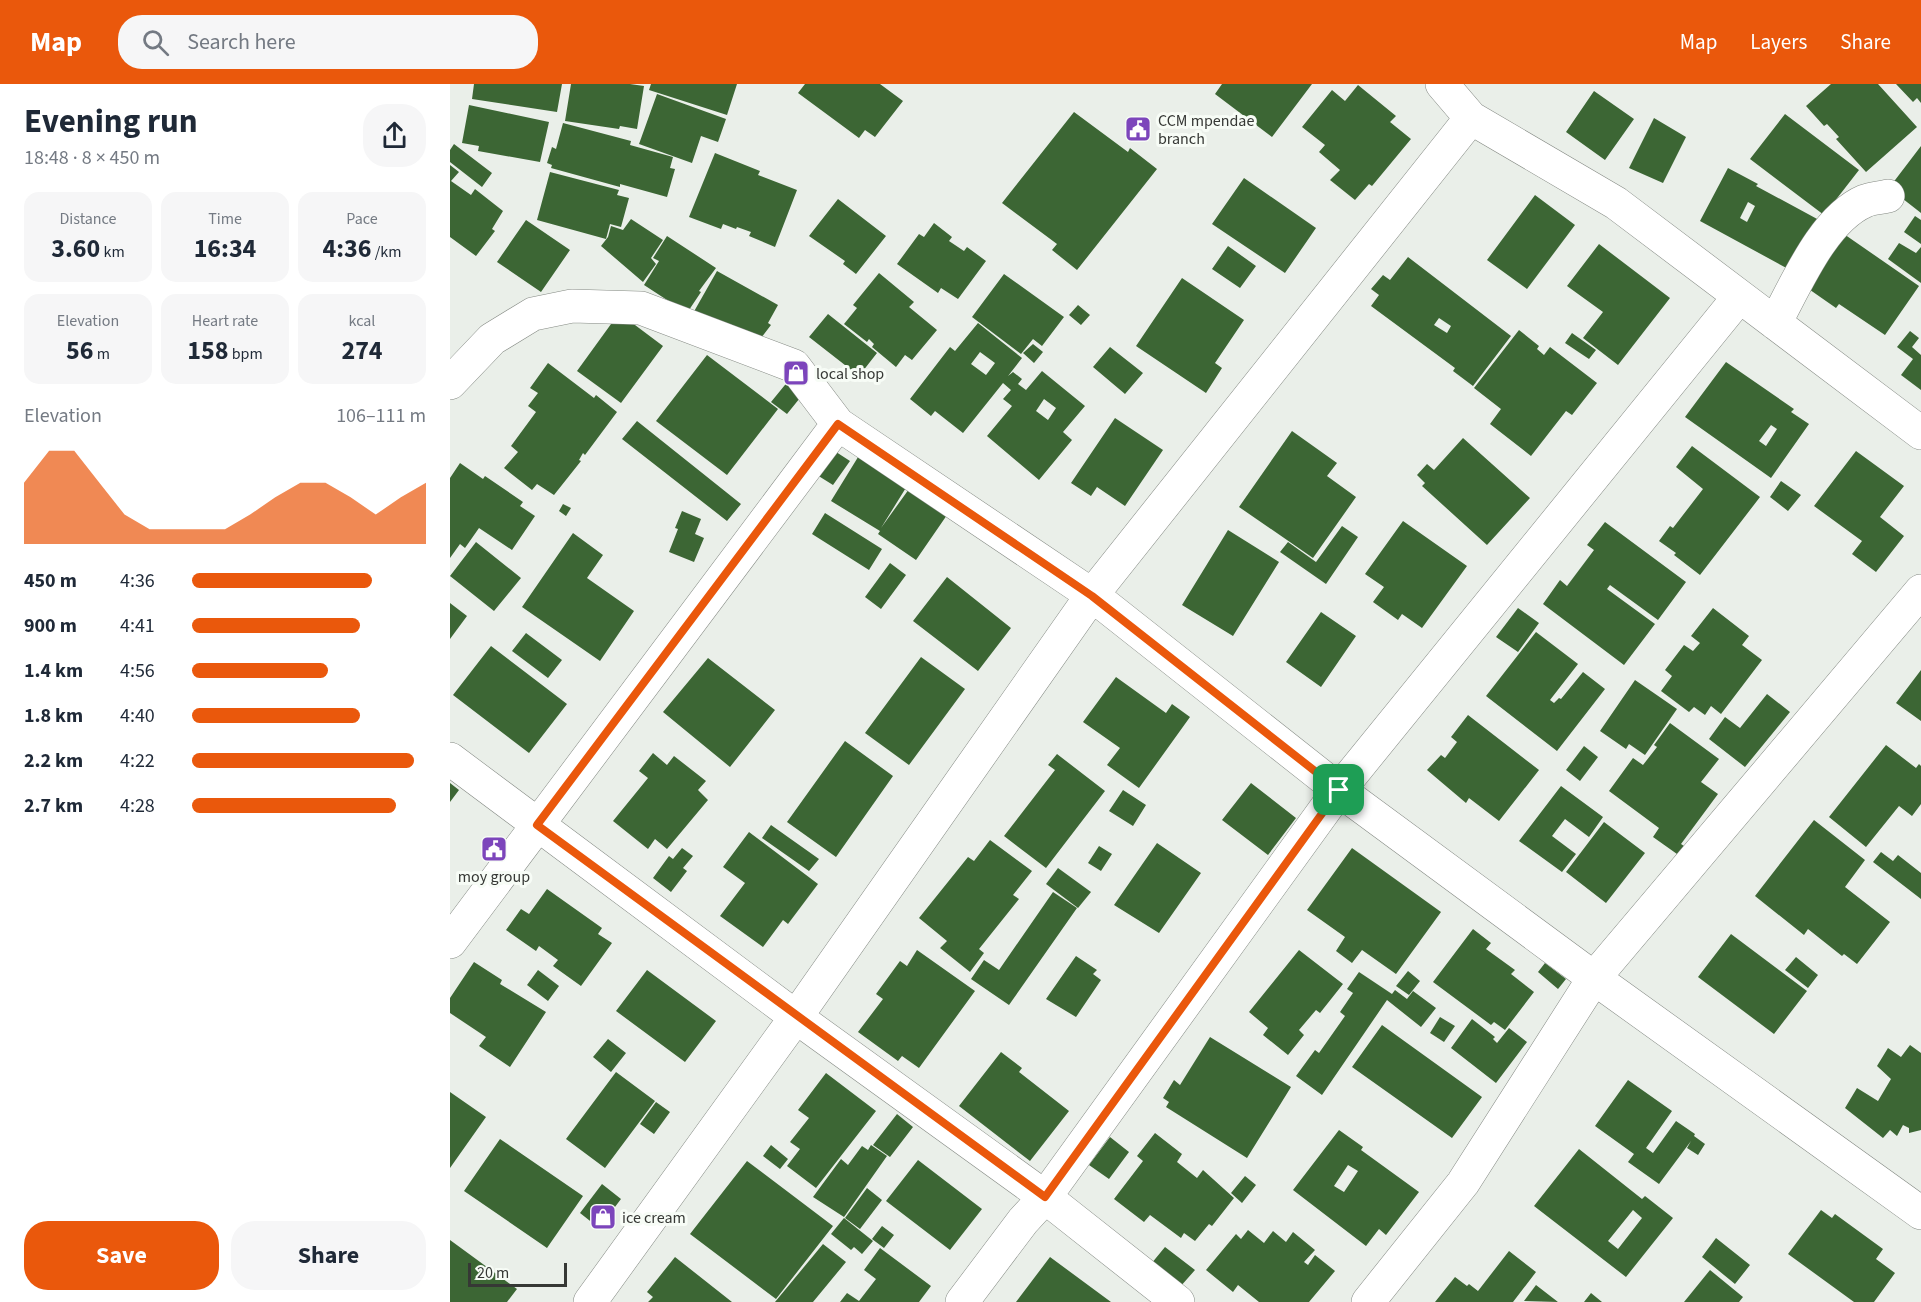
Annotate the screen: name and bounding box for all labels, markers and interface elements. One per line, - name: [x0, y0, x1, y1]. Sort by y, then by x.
- search box: [118, 15, 538, 69]
- text: Map: [30, 22, 82, 62]
- icon: search: [139, 26, 172, 59]
- text: Search here: [187, 26, 296, 58]
- text: Map: [1680, 27, 1717, 57]
- text: Layers: [1750, 27, 1807, 57]
- text: Share: [1840, 27, 1891, 57]
- text: Evening run: [24, 98, 198, 145]
- button: share: [363, 104, 426, 167]
- place label: CCM mpendae branch: [1158, 110, 1254, 150]
- public building icon: CCM mpendae branch: [1123, 114, 1153, 144]
- text: 18:48 · 8 × 450 m: [24, 144, 160, 172]
- text: Distance: [60, 208, 116, 230]
- text: Time: [208, 208, 242, 230]
- text: Pace: [346, 208, 378, 230]
- text: 3.60: [51, 230, 100, 267]
- text: 16:34: [194, 230, 256, 267]
- text: 4:36: [323, 230, 372, 267]
- text: km: [100, 241, 125, 263]
- text: /km: [372, 241, 401, 263]
- text: Elevation: [57, 310, 119, 332]
- text: Heart rate: [192, 310, 258, 332]
- text: kcal: [349, 310, 375, 332]
- text: 56: [66, 332, 94, 369]
- text: 158: [187, 332, 228, 369]
- text: 274: [341, 332, 383, 369]
- text: m: [94, 343, 110, 365]
- text: bpm: [228, 343, 263, 365]
- shop icon: local shop: [781, 358, 811, 388]
- place label: local shop: [816, 363, 884, 385]
- text: Elevation: [24, 402, 102, 430]
- text: 106–111 m: [336, 402, 426, 430]
- text: 450 m: [24, 567, 77, 595]
- text: 4:36: [120, 567, 155, 595]
- text: 900 m: [24, 612, 77, 640]
- text: 4:41: [120, 612, 155, 640]
- text: 1.4 km: [24, 657, 83, 685]
- text: 4:56: [120, 657, 155, 685]
- text: 1.8 km: [24, 702, 83, 730]
- text: 4:40: [120, 702, 155, 730]
- text: 2.2 km: [24, 747, 83, 775]
- text: 4:22: [120, 747, 155, 775]
- pin: [1313, 764, 1364, 815]
- icon: arrive: [1322, 773, 1355, 806]
- text: 2.7 km: [24, 792, 83, 820]
- text: 4:28: [120, 792, 155, 820]
- public building icon: moy group: [479, 834, 509, 864]
- place label: moy group: [458, 866, 530, 888]
- shop icon: ice cream: [588, 1202, 618, 1232]
- place label: ice cream: [622, 1207, 686, 1229]
- button: Save: [24, 1221, 219, 1290]
- button: Share: [231, 1221, 426, 1290]
- scale bar: [468, 1260, 567, 1288]
- text: 20 m: [477, 1262, 509, 1284]

